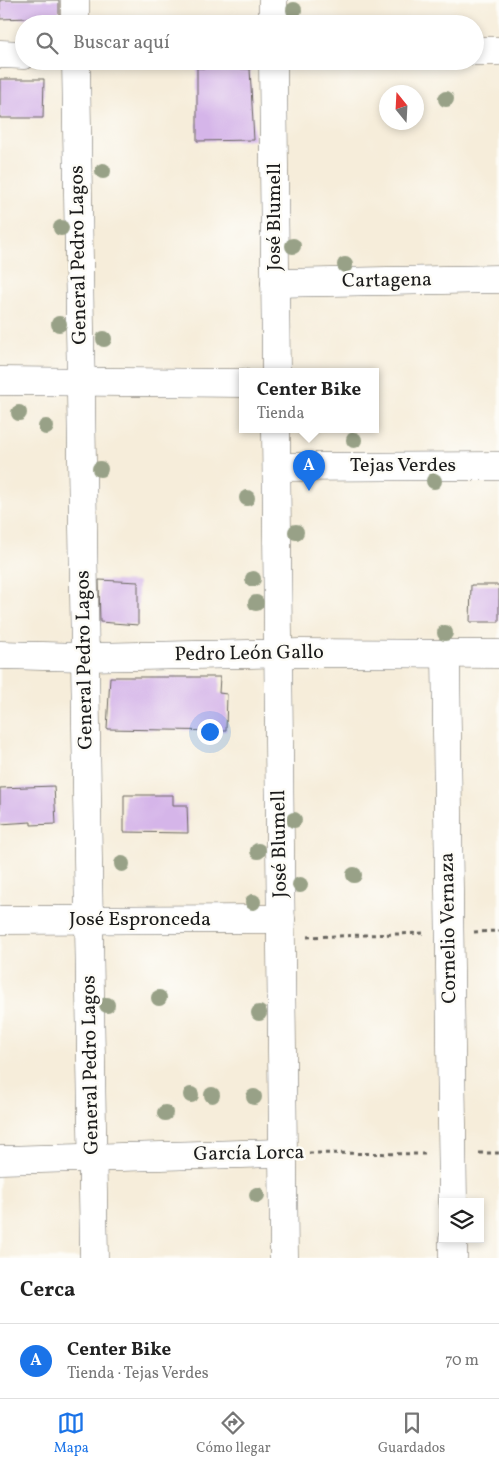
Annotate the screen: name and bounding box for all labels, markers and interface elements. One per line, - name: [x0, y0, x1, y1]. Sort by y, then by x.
- search box: [15, 15, 484, 70]
- icon: search: [33, 29, 61, 57]
- text: Buscar aquí: [73, 30, 170, 56]
- north arrow: [379, 85, 424, 130]
- street label: José Blumell: [261, 163, 289, 271]
- street label: General Pedro Lagos: [63, 165, 95, 345]
- street label: Cartagena: [342, 266, 432, 296]
- popup: [239, 368, 379, 433]
- text: Center Bike: [257, 377, 361, 403]
- text: Tienda: [257, 403, 304, 425]
- pin: A: [293, 450, 325, 491]
- street label: Tejas Verdes: [350, 452, 456, 480]
- street label: General Pedro Lagos: [69, 570, 101, 750]
- street label: Pedro León Gallo: [174, 639, 324, 669]
- your location: [197, 719, 223, 745]
- street label: José Blumell: [265, 790, 295, 898]
- street label: Cornelio Vernaza: [434, 852, 464, 1004]
- street label: José Espronceda: [69, 906, 211, 934]
- street label: General Pedro Lagos: [75, 975, 107, 1155]
- street label: García Lorca: [193, 1139, 305, 1169]
- map controls: [439, 1198, 484, 1243]
- button: layers: [439, 1198, 484, 1243]
- text: Cerca: [20, 1276, 75, 1305]
- text: Center Bike: [67, 1337, 171, 1363]
- text: A: [30, 1350, 42, 1372]
- text: 70 m: [445, 1350, 479, 1372]
- text: Tienda · Tejas Verdes: [67, 1363, 209, 1385]
- tab: Mapa: [54, 1409, 89, 1458]
- tab: Cómo llegar: [196, 1409, 271, 1458]
- tab: Guardados: [378, 1409, 445, 1458]

